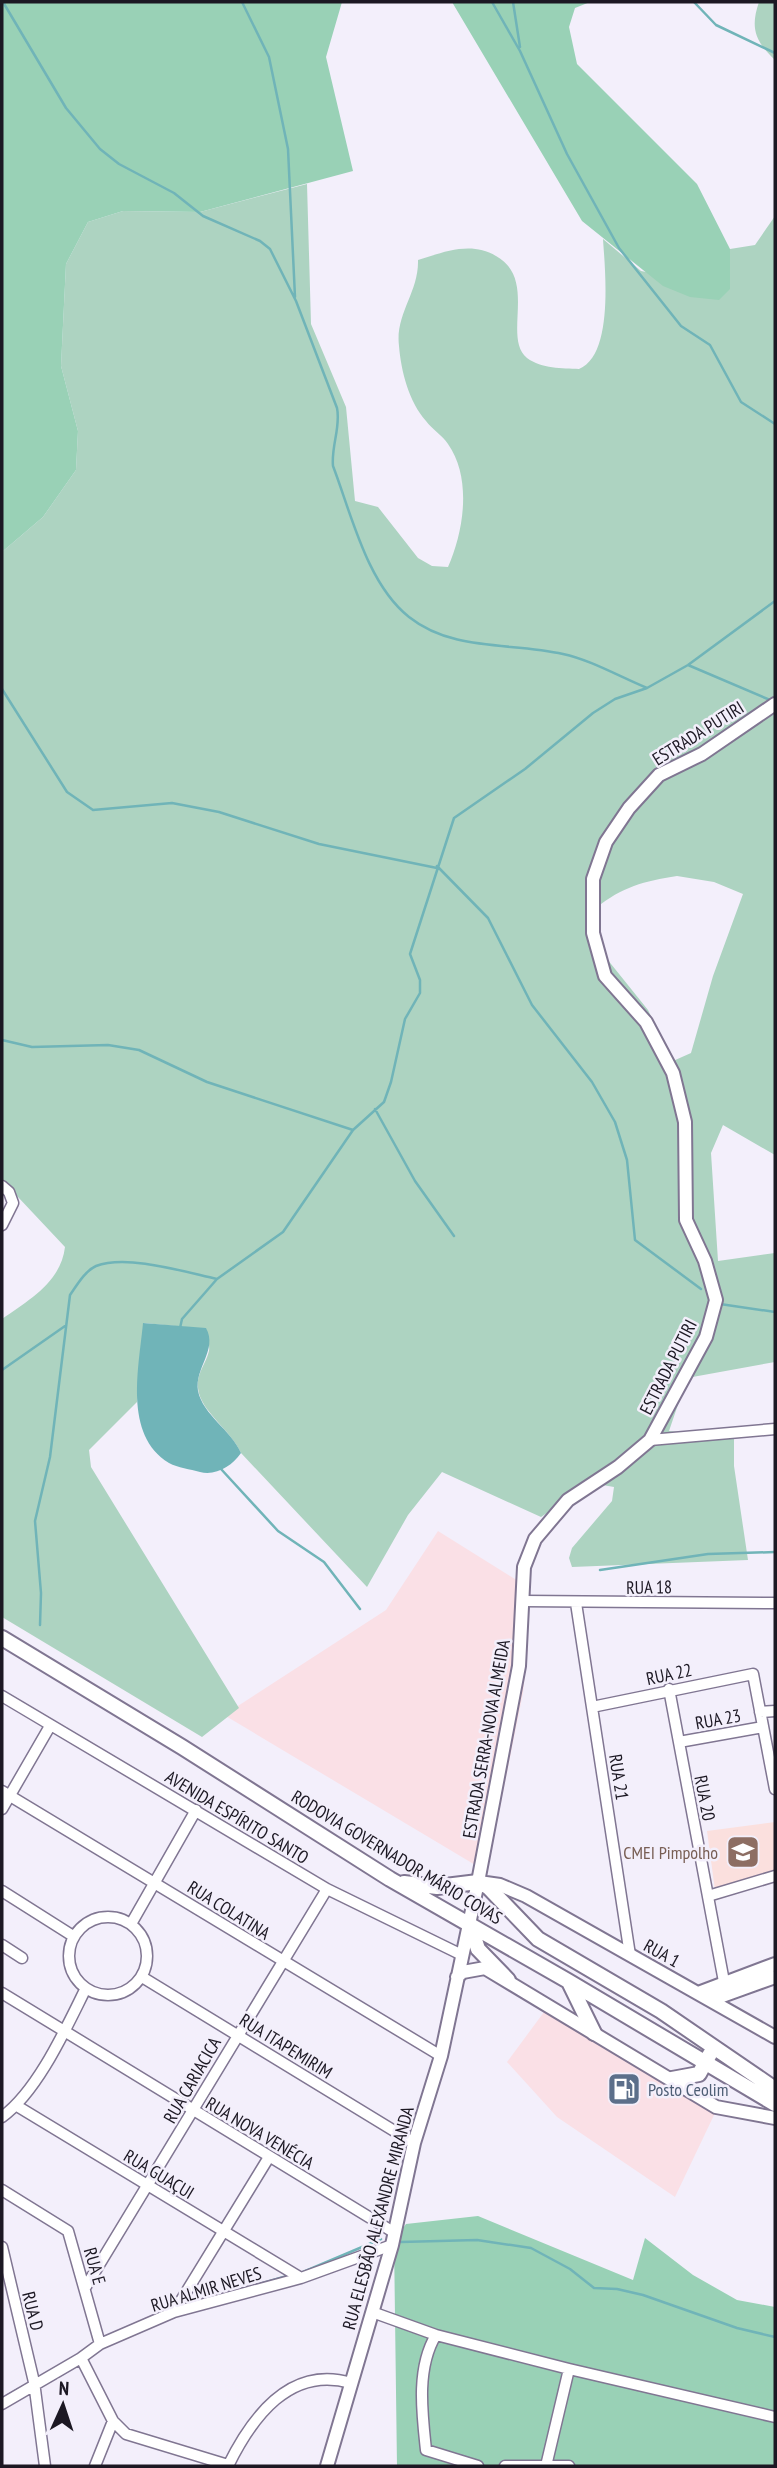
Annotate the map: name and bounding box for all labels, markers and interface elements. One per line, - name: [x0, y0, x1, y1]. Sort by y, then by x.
- street label: ESTRADA PUTIRI: [648, 696, 748, 770]
- street label: ESTRADA PUTIRI: [634, 1316, 702, 1418]
- street label: RUA 18: [626, 1575, 672, 1599]
- street label: ESTRADA SERRA-NOVA ALMEIDA: [457, 1637, 515, 1840]
- street label: RUA 22: [644, 1658, 694, 1690]
- street label: RUA 23: [693, 1704, 743, 1734]
- street label: RUA 21: [604, 1752, 634, 1802]
- street label: AVENIDA ESPÍRITO SANTO: [161, 1765, 313, 1869]
- street label: RUA 20: [689, 1773, 721, 1823]
- street label: RODOVIA GOVERNADOR MÁRIO COVAS: [287, 1785, 507, 1929]
- school or university icon: CMEI Pimpolho: [724, 1833, 762, 1871]
- place label: CMEI Pimpolho: [623, 1841, 718, 1864]
- street label: RUA COLATINA: [183, 1876, 275, 1945]
- street label: RUA 1: [640, 1934, 684, 1972]
- street label: RUA ITAPEMIRIM: [235, 2008, 337, 2084]
- street label: RUA CARIACICA: [158, 2032, 226, 2127]
- fuel station icon: Posto Ceolim: [605, 2070, 643, 2108]
- place label: Posto Ceolim: [648, 2078, 728, 2101]
- street label: RUA NOVA VENÉCIA: [202, 2092, 319, 2175]
- street label: RUA ELESBÃO ALEXANDRE MIRANDA: [337, 2103, 419, 2332]
- street label: RUA GUAÇUI: [120, 2144, 198, 2204]
- street label: RUA E: [79, 2245, 111, 2287]
- street label: RUA ALMIR NEVES: [148, 2261, 264, 2317]
- street label: RUA D: [17, 2289, 49, 2333]
- north arrow: [28, 2370, 98, 2440]
- text: N: [58, 2376, 70, 2400]

